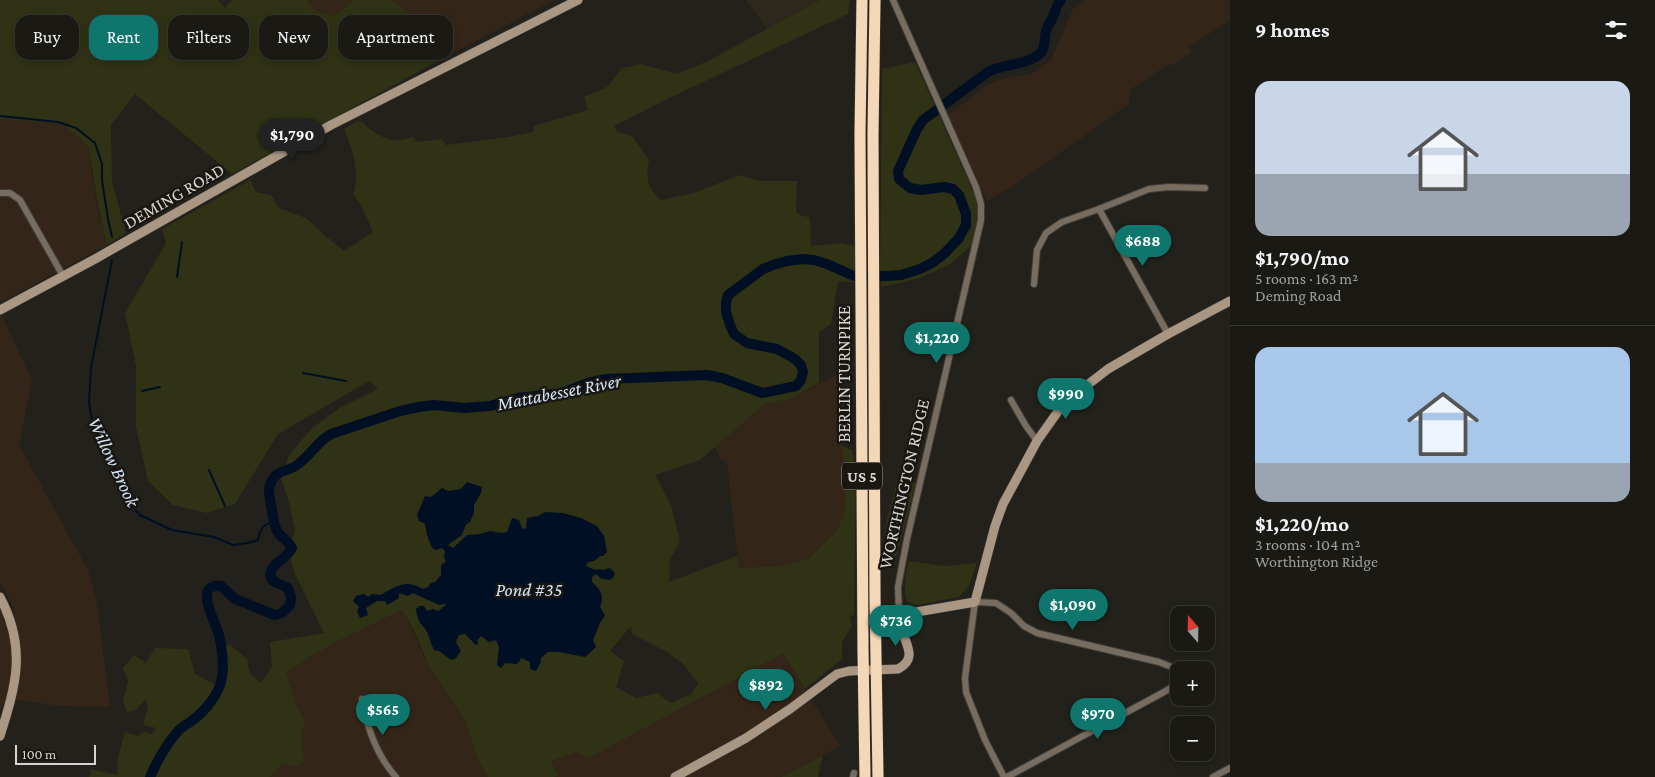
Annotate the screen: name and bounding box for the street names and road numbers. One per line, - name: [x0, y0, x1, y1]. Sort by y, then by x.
- street label: DEMING ROAD: [120, 159, 228, 233]
- street label: BERLIN TURNPIKE: [834, 305, 854, 443]
- street label: WORTHINGTON RIDGE: [875, 397, 933, 571]
- road number: US 5: [842, 462, 882, 490]

